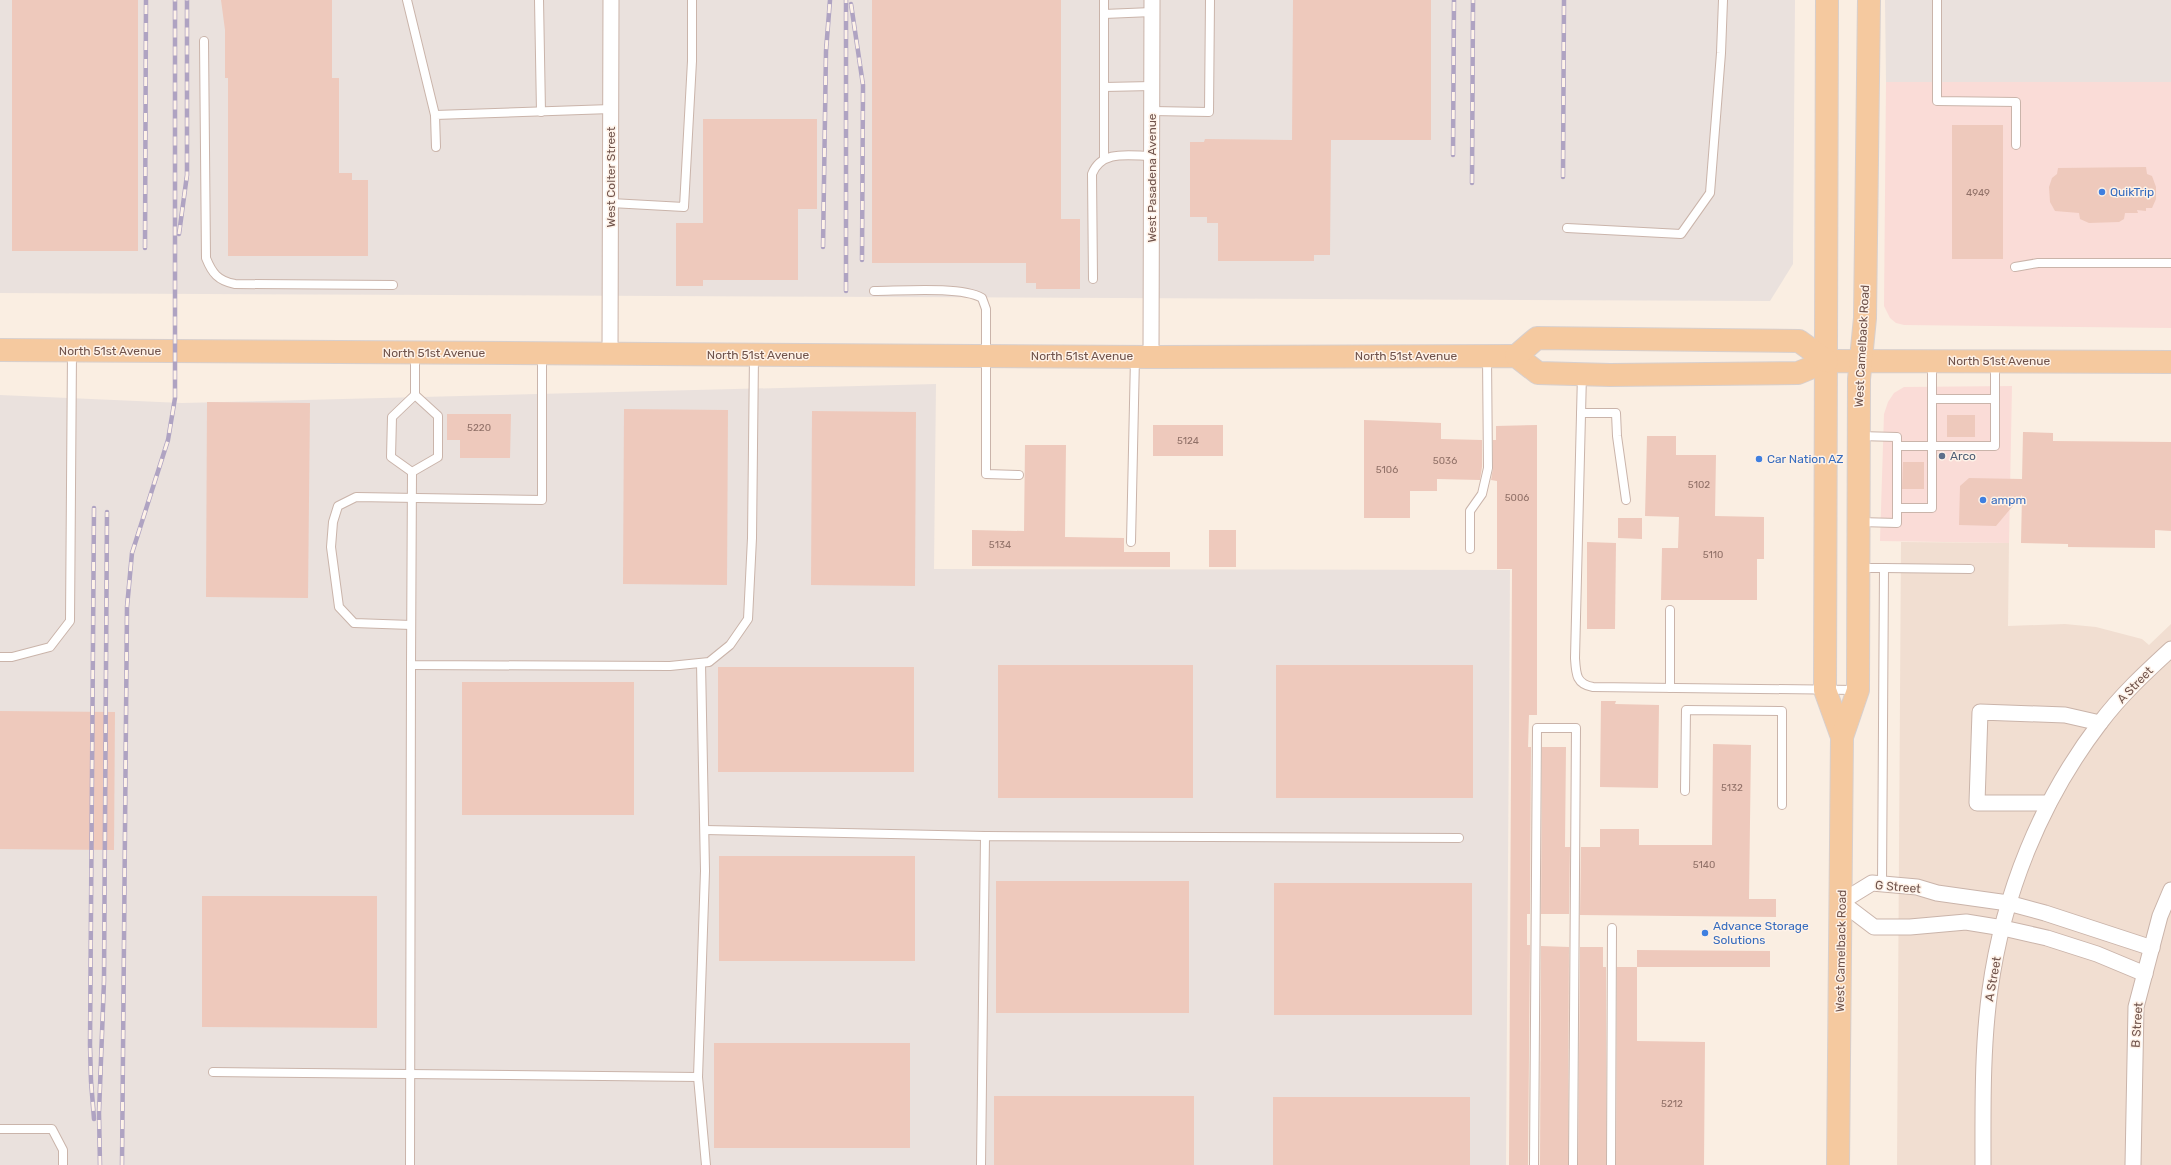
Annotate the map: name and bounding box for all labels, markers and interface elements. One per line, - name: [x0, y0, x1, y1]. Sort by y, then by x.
- street label: West Pasadena Avenue: [1145, 113, 1159, 243]
- street label: West Colter Street: [604, 126, 618, 227]
- place label: QuikTrip: [2110, 185, 2154, 199]
- house number: 4949: [1966, 187, 1990, 199]
- marker: QuikTrip: [2097, 187, 2107, 197]
- street label: West Camelback Road: [1852, 284, 1872, 408]
- street label: North 51st Avenue: [59, 344, 161, 358]
- street label: North 51st Avenue: [383, 346, 485, 360]
- street label: North 51st Avenue: [707, 348, 809, 362]
- street label: North 51st Avenue: [1031, 349, 1133, 363]
- street label: North 51st Avenue: [1355, 349, 1457, 363]
- street label: North 51st Avenue: [1948, 354, 2050, 368]
- house number: 5220: [467, 422, 491, 434]
- house number: 5124: [1177, 435, 1199, 447]
- place label: Arco: [1950, 449, 1976, 463]
- marker: Arco: [1937, 451, 1947, 461]
- place label: Car Nation AZ: [1767, 452, 1843, 466]
- marker: Car Nation AZ: [1754, 454, 1764, 464]
- house number: 5036: [1433, 455, 1457, 467]
- house number: 5106: [1376, 464, 1398, 476]
- house number: 5102: [1688, 479, 1710, 491]
- house number: 5006: [1505, 492, 1529, 504]
- place label: ampm: [1991, 493, 2026, 507]
- marker: ampm: [1978, 495, 1988, 505]
- house number: 5134: [989, 539, 1011, 551]
- house number: 5110: [1703, 549, 1723, 561]
- street label: A Street: [2114, 664, 2156, 706]
- house number: 5132: [1721, 782, 1743, 794]
- house number: 5140: [1693, 859, 1715, 871]
- street label: G Street: [1875, 878, 1922, 896]
- street label: West Camelback Road: [1833, 890, 1849, 1012]
- place label: Advance Storage Solutions: [1713, 919, 1809, 947]
- marker: Advance Storage Solutions: [1700, 928, 1710, 938]
- street label: A Street: [1982, 955, 2004, 1003]
- street label: B Street: [2128, 1001, 2146, 1048]
- house number: 5212: [1661, 1098, 1683, 1110]

